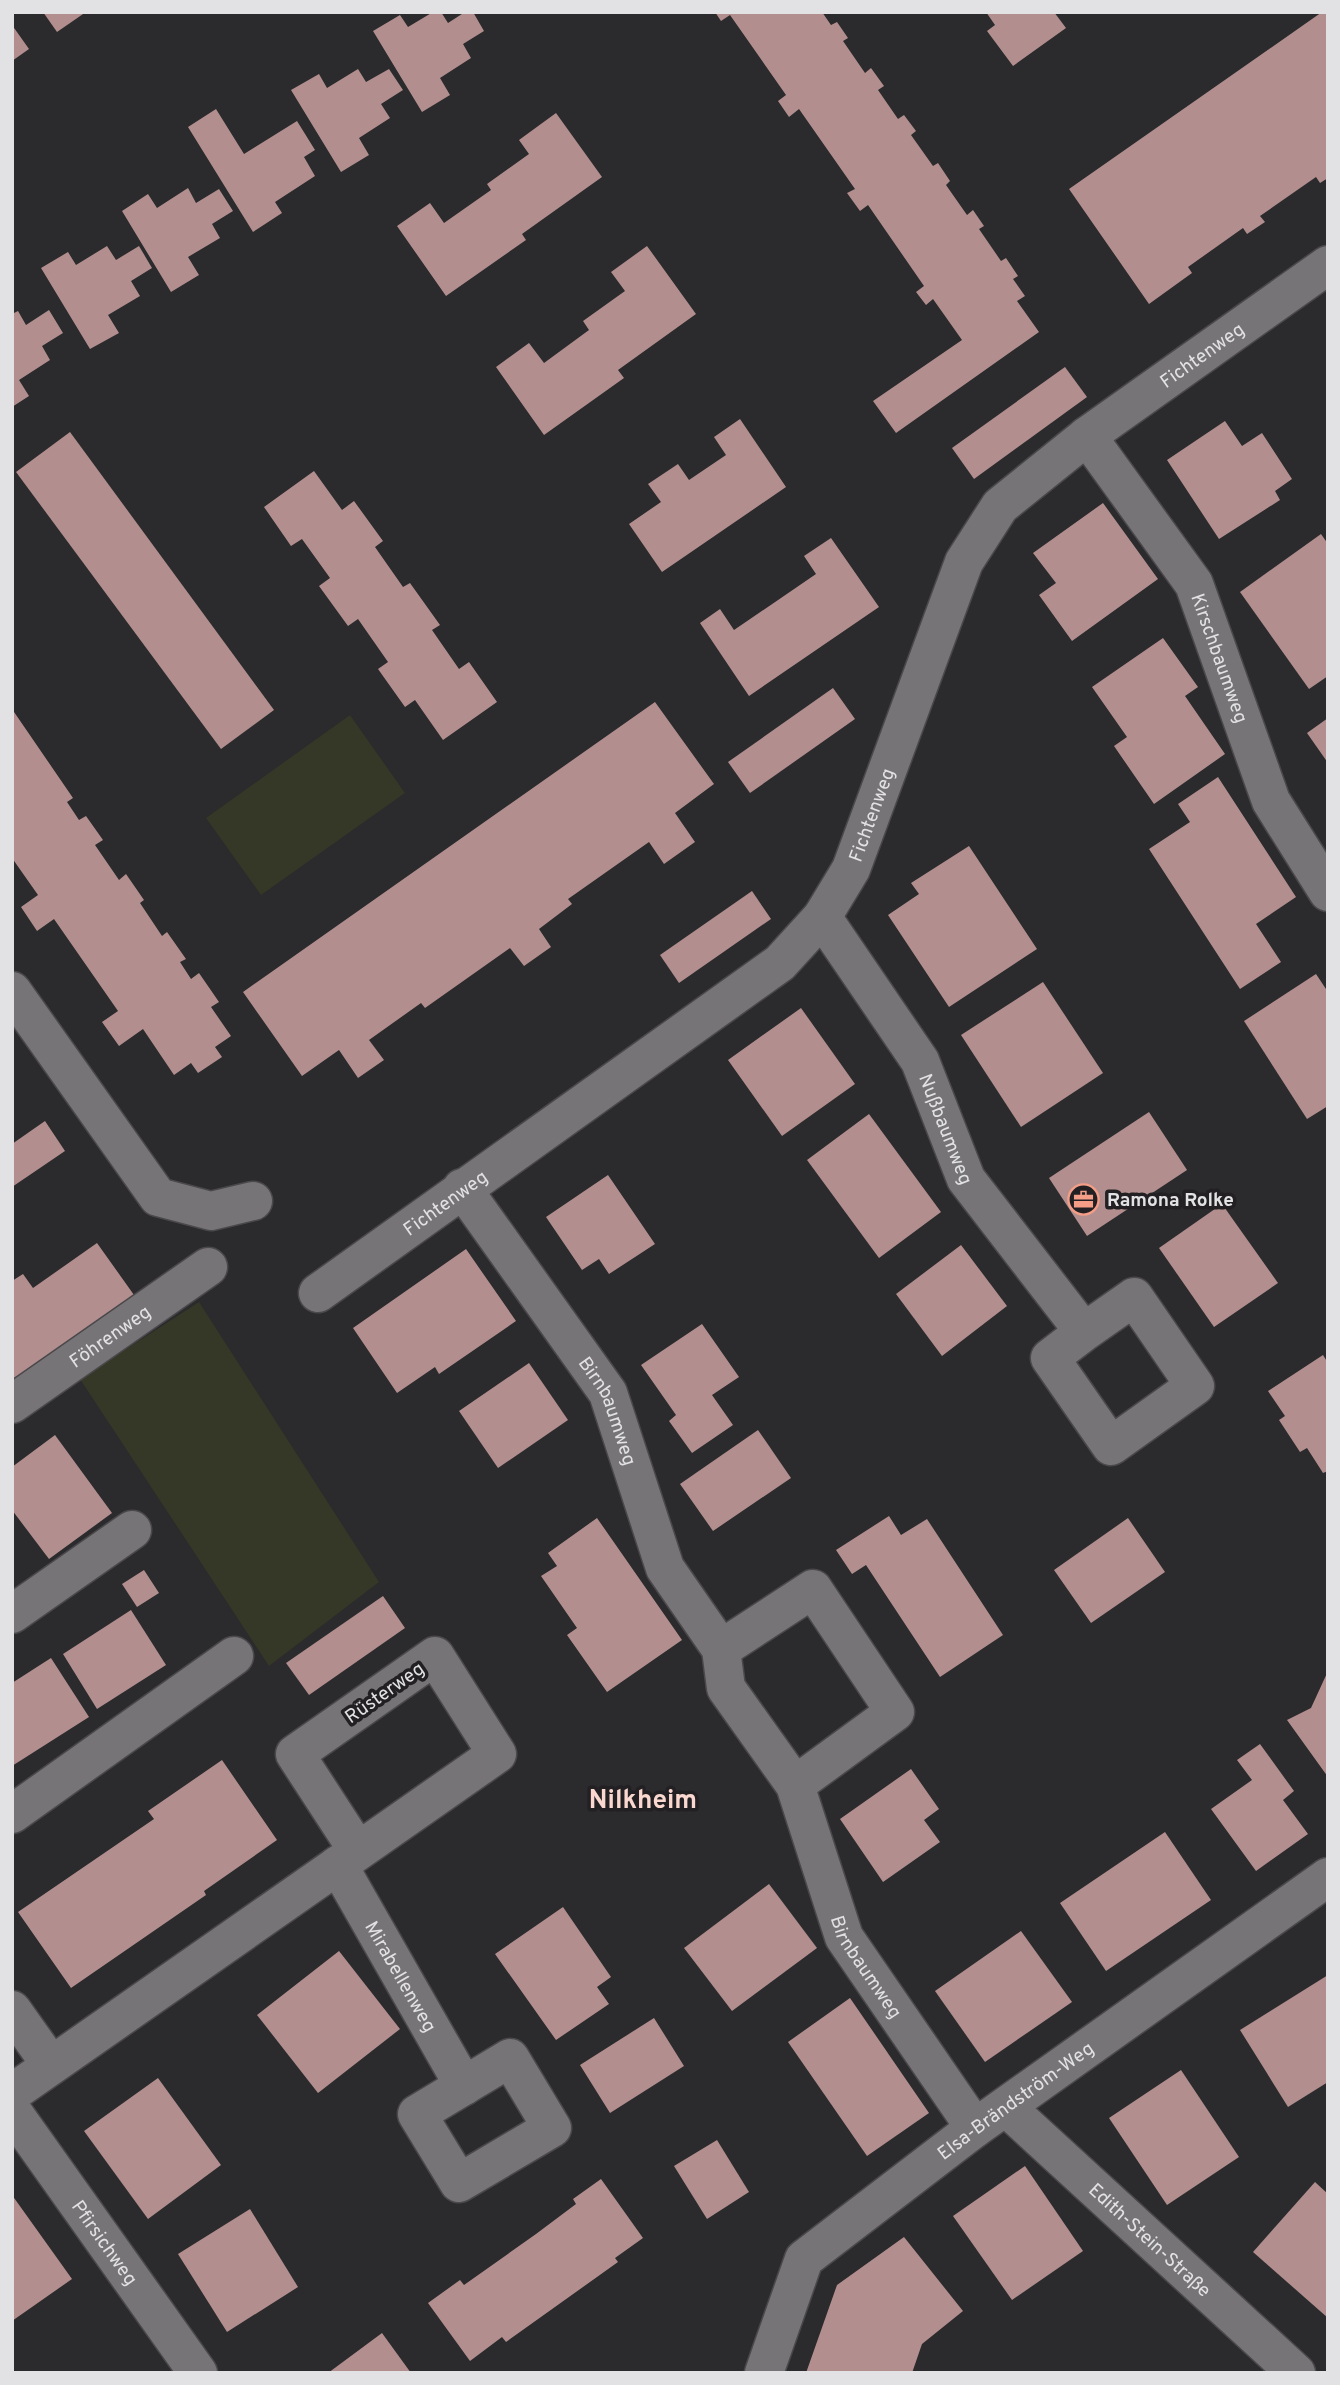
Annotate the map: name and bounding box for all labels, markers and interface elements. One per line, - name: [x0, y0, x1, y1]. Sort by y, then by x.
- street label: Fichtenweg: [1156, 318, 1250, 394]
- street label: Kirschbaumweg: [1184, 590, 1252, 727]
- street label: Fichtenweg: [845, 765, 901, 866]
- street label: Nußbaumweg: [912, 1071, 977, 1189]
- street label: Fichtenweg: [399, 1166, 493, 1242]
- office icon: Ramona Rolke: [1067, 1182, 1101, 1216]
- place label: Ramona Rolke: [1107, 1189, 1234, 1213]
- street label: Föhrenweg: [65, 1301, 156, 1374]
- street label: Birnbaumweg: [572, 1353, 641, 1469]
- street label: Rüsterweg: [341, 1658, 430, 1730]
- district label: Nilkheim: [589, 1785, 697, 1818]
- street label: Birnbaumweg: [824, 1913, 906, 2024]
- street label: Mirabellenweg: [359, 1917, 441, 2037]
- street label: Elsa-Brändström-Weg: [933, 2037, 1099, 2166]
- street label: Edith-Stein-Straße: [1083, 2179, 1215, 2303]
- street label: Pfirsichweg: [65, 2196, 142, 2291]

